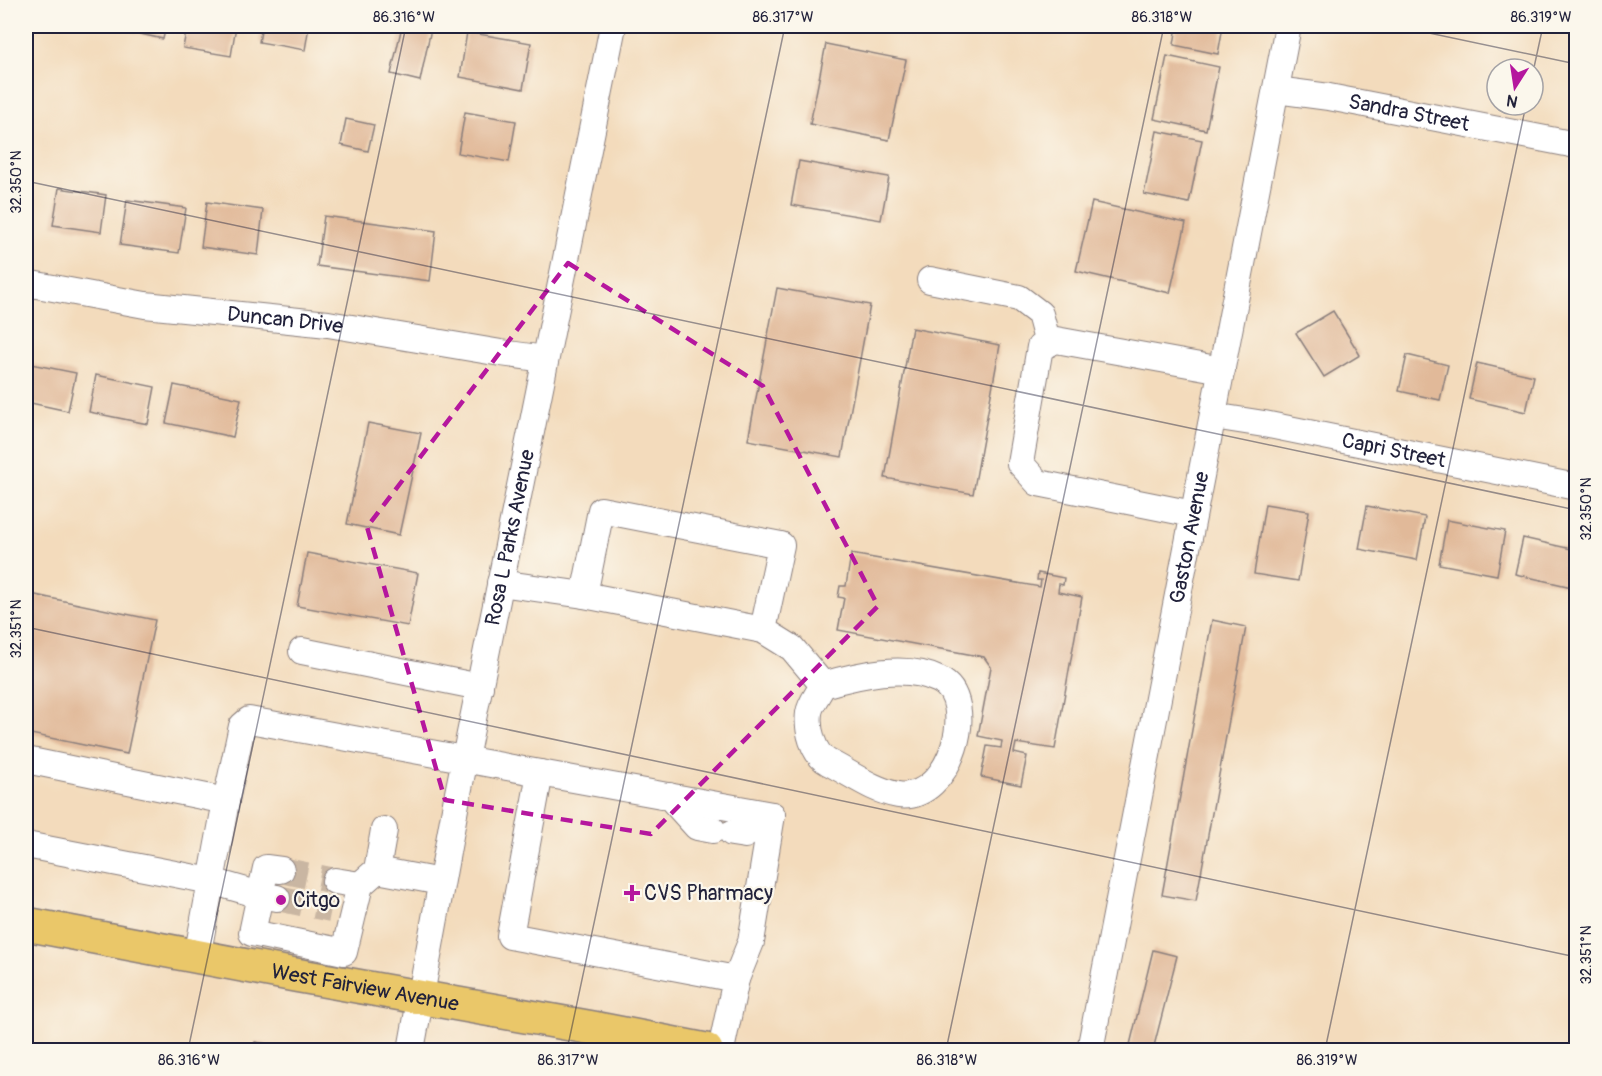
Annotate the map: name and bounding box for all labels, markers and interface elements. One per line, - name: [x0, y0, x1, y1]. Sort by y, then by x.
- text: 86.316°W: [373, 8, 435, 27]
- text: 86.317°W: [752, 8, 814, 27]
- text: 86.318°W: [1132, 8, 1193, 27]
- text: 86.319°W: [1511, 8, 1572, 27]
- north arrow: [1485, 57, 1545, 117]
- street label: Sandra Street: [1346, 88, 1472, 138]
- text: N: [1505, 90, 1519, 112]
- text: 32.350°N: [7, 150, 26, 214]
- street label: Duncan Drive: [226, 300, 346, 340]
- street label: Capri Street: [1339, 427, 1449, 474]
- street label: Rosa L Parks Avenue: [479, 446, 541, 628]
- street label: Gaston Avenue: [1163, 469, 1215, 606]
- text: 32.350°N: [1577, 477, 1596, 541]
- text: 32.351°N: [7, 599, 26, 659]
- place label: CVS Pharmacy: [644, 880, 773, 907]
- marker: CVS Pharmacy: [625, 886, 639, 900]
- place label: Citgo: [293, 887, 340, 914]
- marker: Citgo: [274, 893, 288, 907]
- text: 32.351°N: [1577, 925, 1596, 985]
- street label: West Fairview Avenue: [269, 957, 462, 1018]
- text: 86.316°W: [158, 1051, 220, 1070]
- text: 86.317°W: [537, 1051, 599, 1070]
- text: 86.318°W: [917, 1051, 978, 1070]
- text: 86.319°W: [1297, 1051, 1358, 1070]

